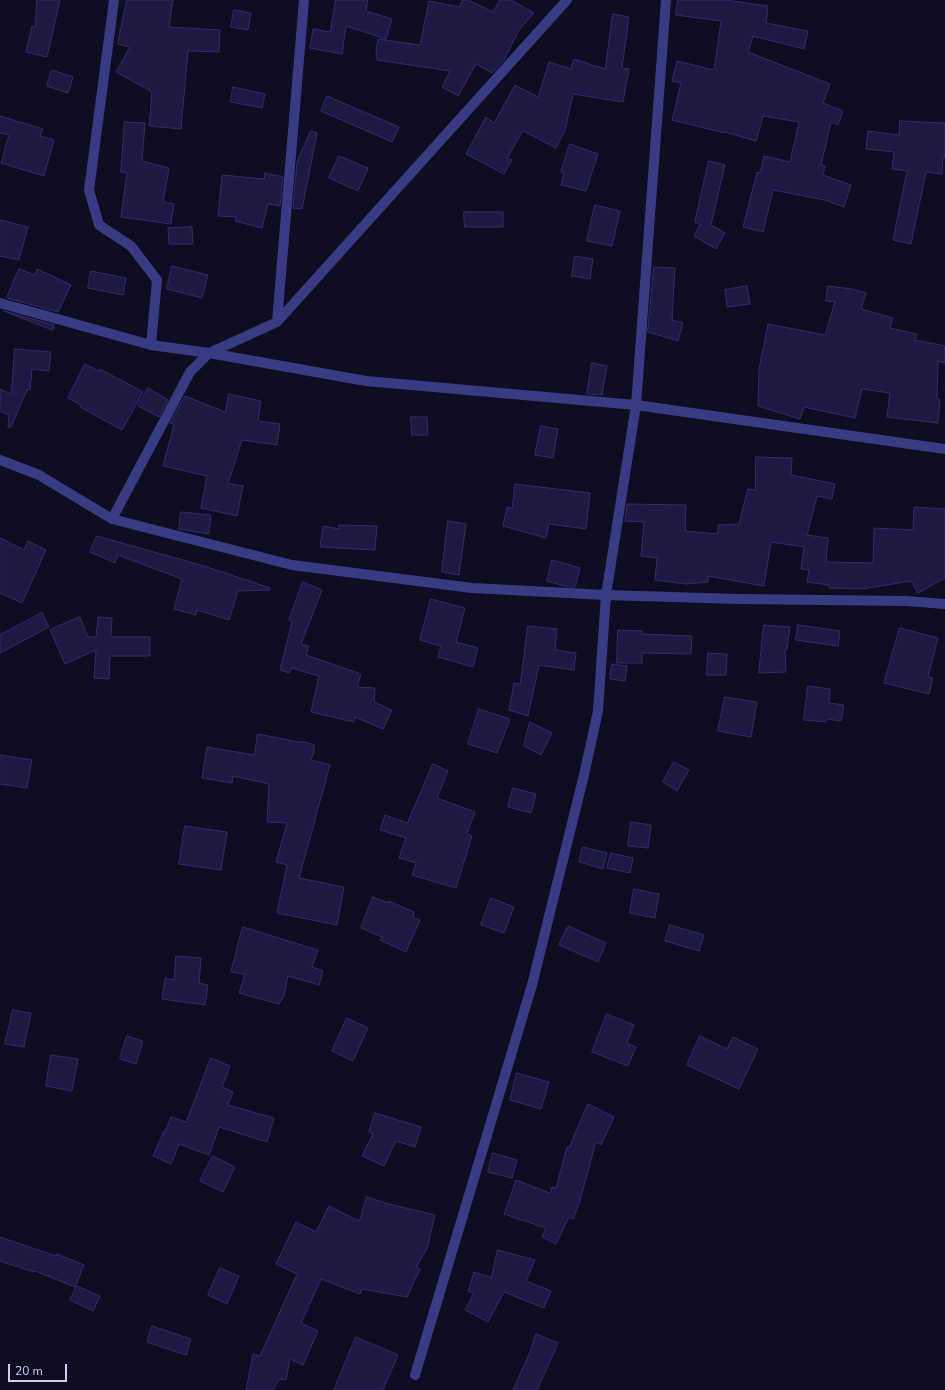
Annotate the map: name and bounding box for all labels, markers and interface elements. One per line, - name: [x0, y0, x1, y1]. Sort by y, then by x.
- scale bar: [10, 1356, 69, 1382]
- text: 20 m: [15, 1363, 43, 1379]

